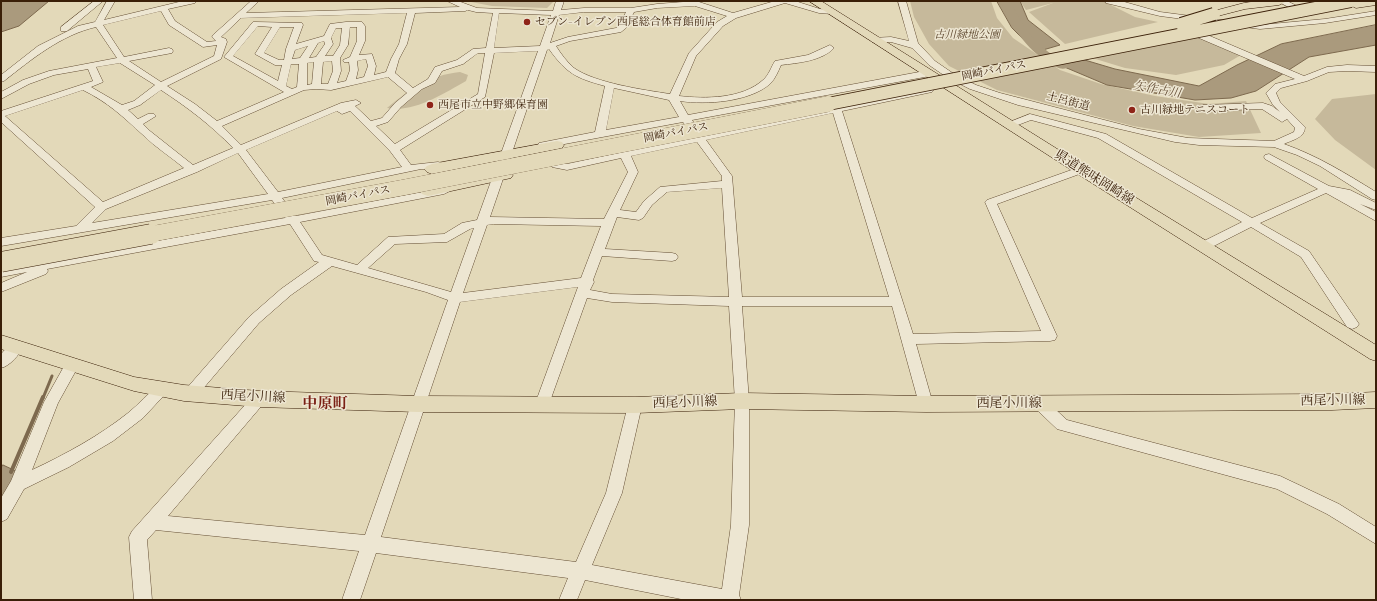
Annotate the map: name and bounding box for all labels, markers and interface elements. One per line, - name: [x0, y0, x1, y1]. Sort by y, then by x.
- place label: セブン−イレブン西尾総合体育館前店: [535, 15, 716, 29]
- marker: セブン−イレブン西尾総合体育館前店: [522, 17, 532, 27]
- park label: 古川緑地公園: [934, 28, 1000, 42]
- street label: 岡崎バイパス: [960, 58, 1028, 84]
- water label: 矢作古川: [1132, 79, 1182, 101]
- street label: 土呂街道: [1045, 90, 1091, 114]
- place label: 西尾市立中野郷保育園: [438, 98, 548, 112]
- marker: 西尾市立中野郷保育園: [425, 100, 435, 110]
- place label: 古川緑地テニスコート: [1140, 103, 1250, 117]
- marker: 古川緑地テニスコート: [1127, 105, 1137, 115]
- street label: 岡崎バイパス: [642, 120, 710, 146]
- street label: 県道熊味岡崎線: [1051, 147, 1137, 209]
- street label: 岡崎バイパス: [324, 183, 392, 209]
- street label: 西尾小川線: [220, 388, 286, 406]
- street label: 西尾小川線: [1300, 393, 1366, 409]
- street label: 西尾小川線: [652, 394, 718, 412]
- district label: 中原町: [303, 395, 347, 413]
- street label: 西尾小川線: [977, 396, 1041, 412]

